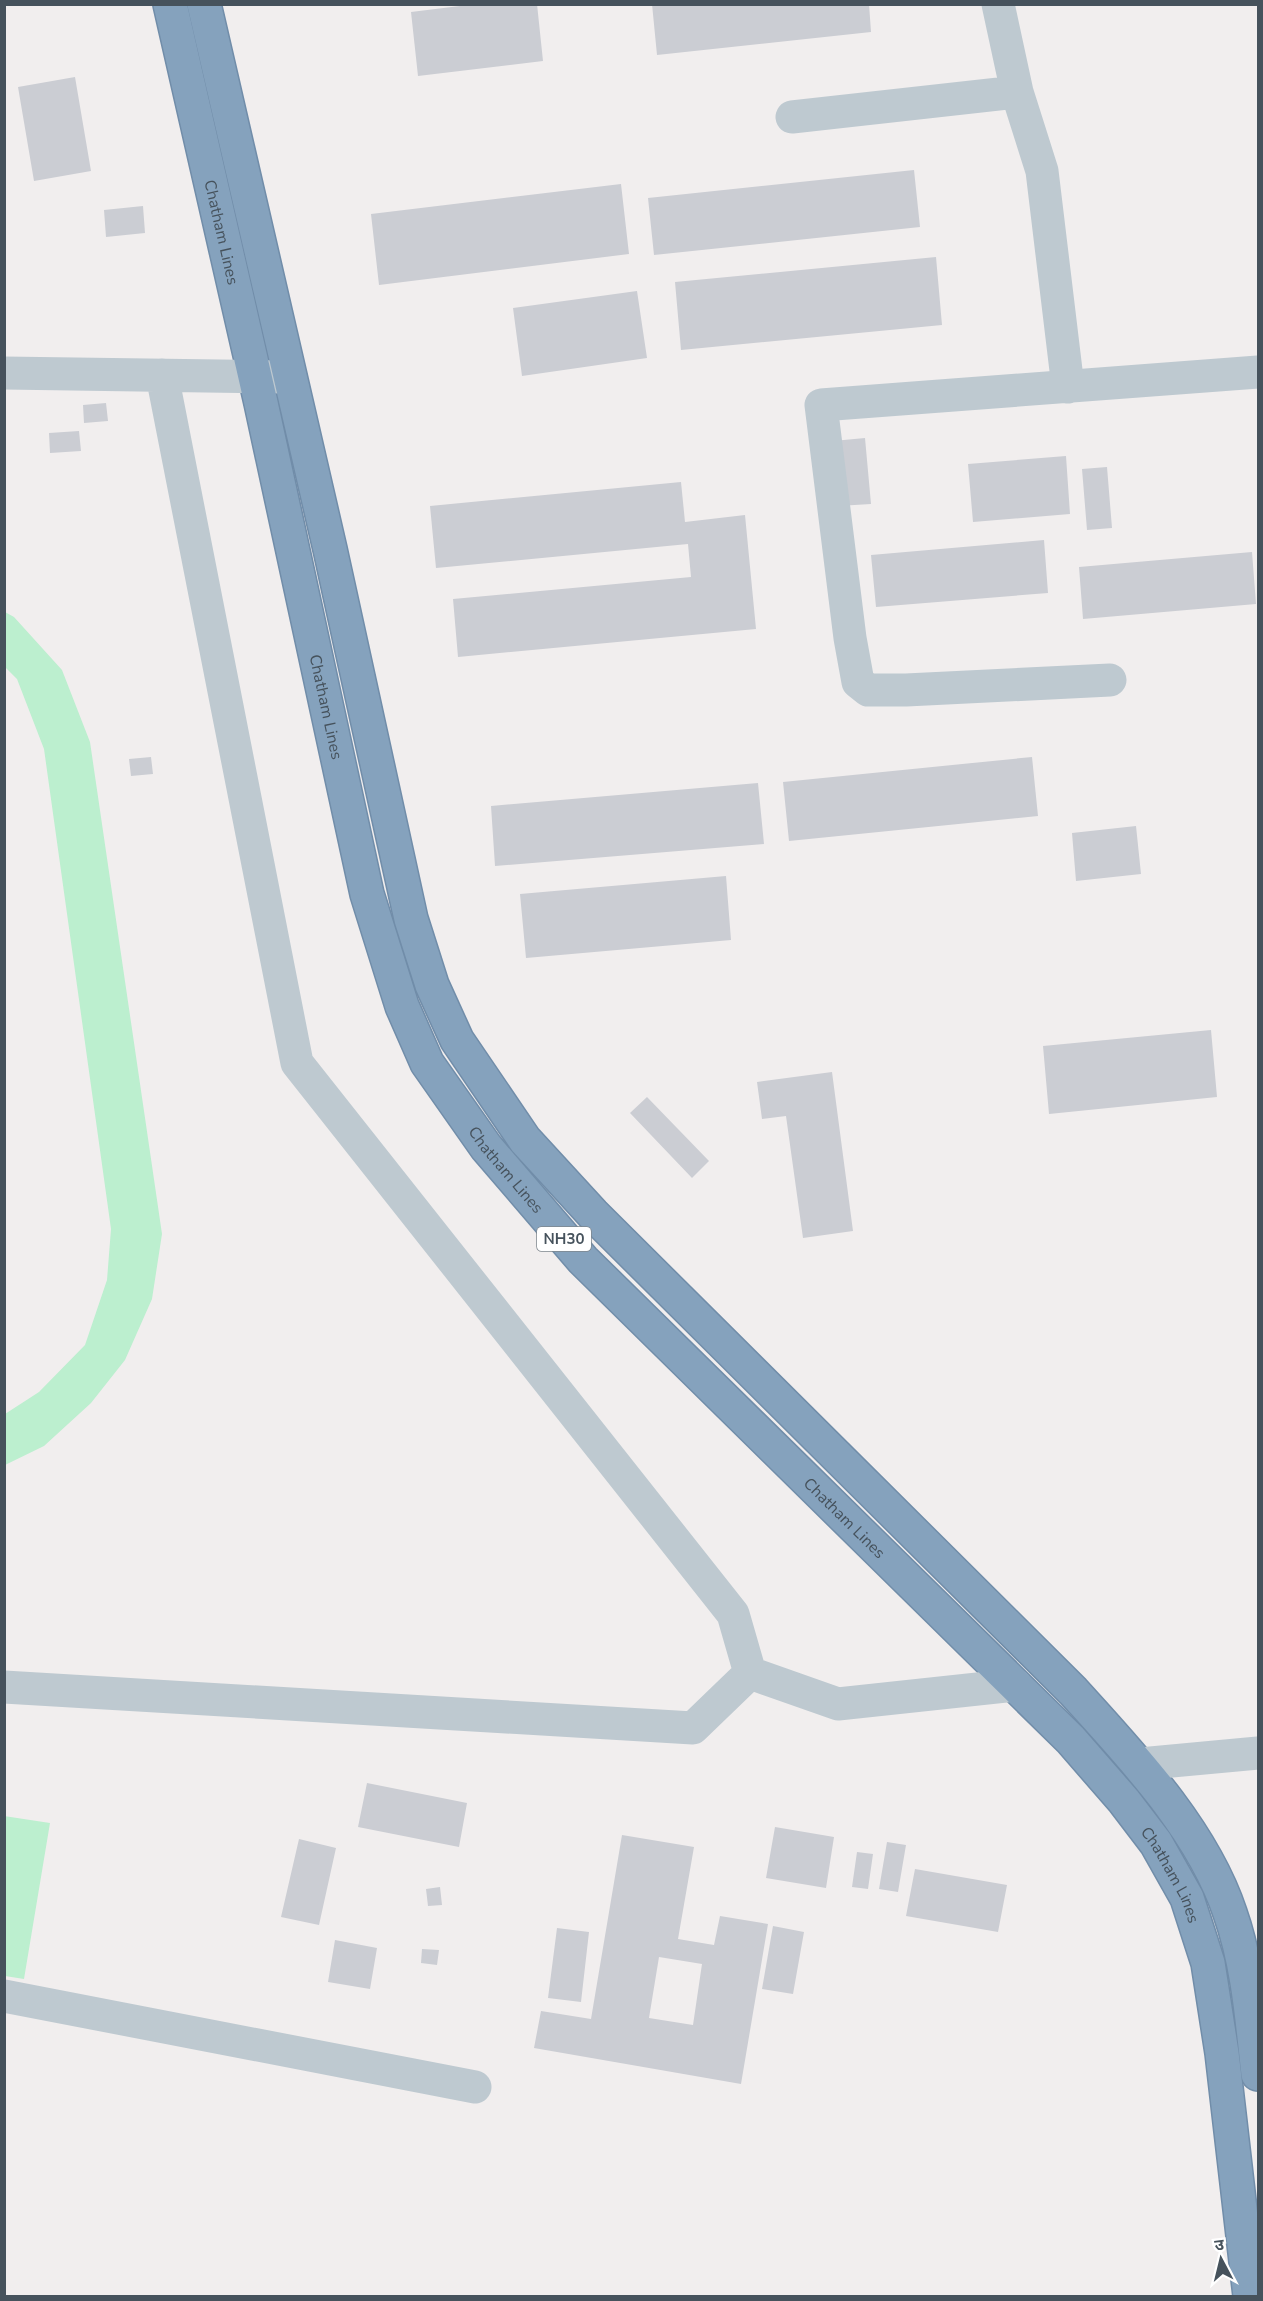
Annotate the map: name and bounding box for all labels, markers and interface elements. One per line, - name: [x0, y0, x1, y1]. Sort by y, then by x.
- street label: Chatham Lines: [198, 178, 244, 287]
- street label: Chatham Lines: [304, 652, 348, 762]
- street label: Chatham Lines: [463, 1122, 548, 1218]
- road number: NH30: [537, 1227, 591, 1251]
- street label: Chatham Lines: [798, 1473, 890, 1564]
- street label: Chatham Lines: [1135, 1822, 1204, 1926]
- north arrow: [1191, 2229, 1251, 2289]
- text: उ: [1213, 2234, 1226, 2257]

